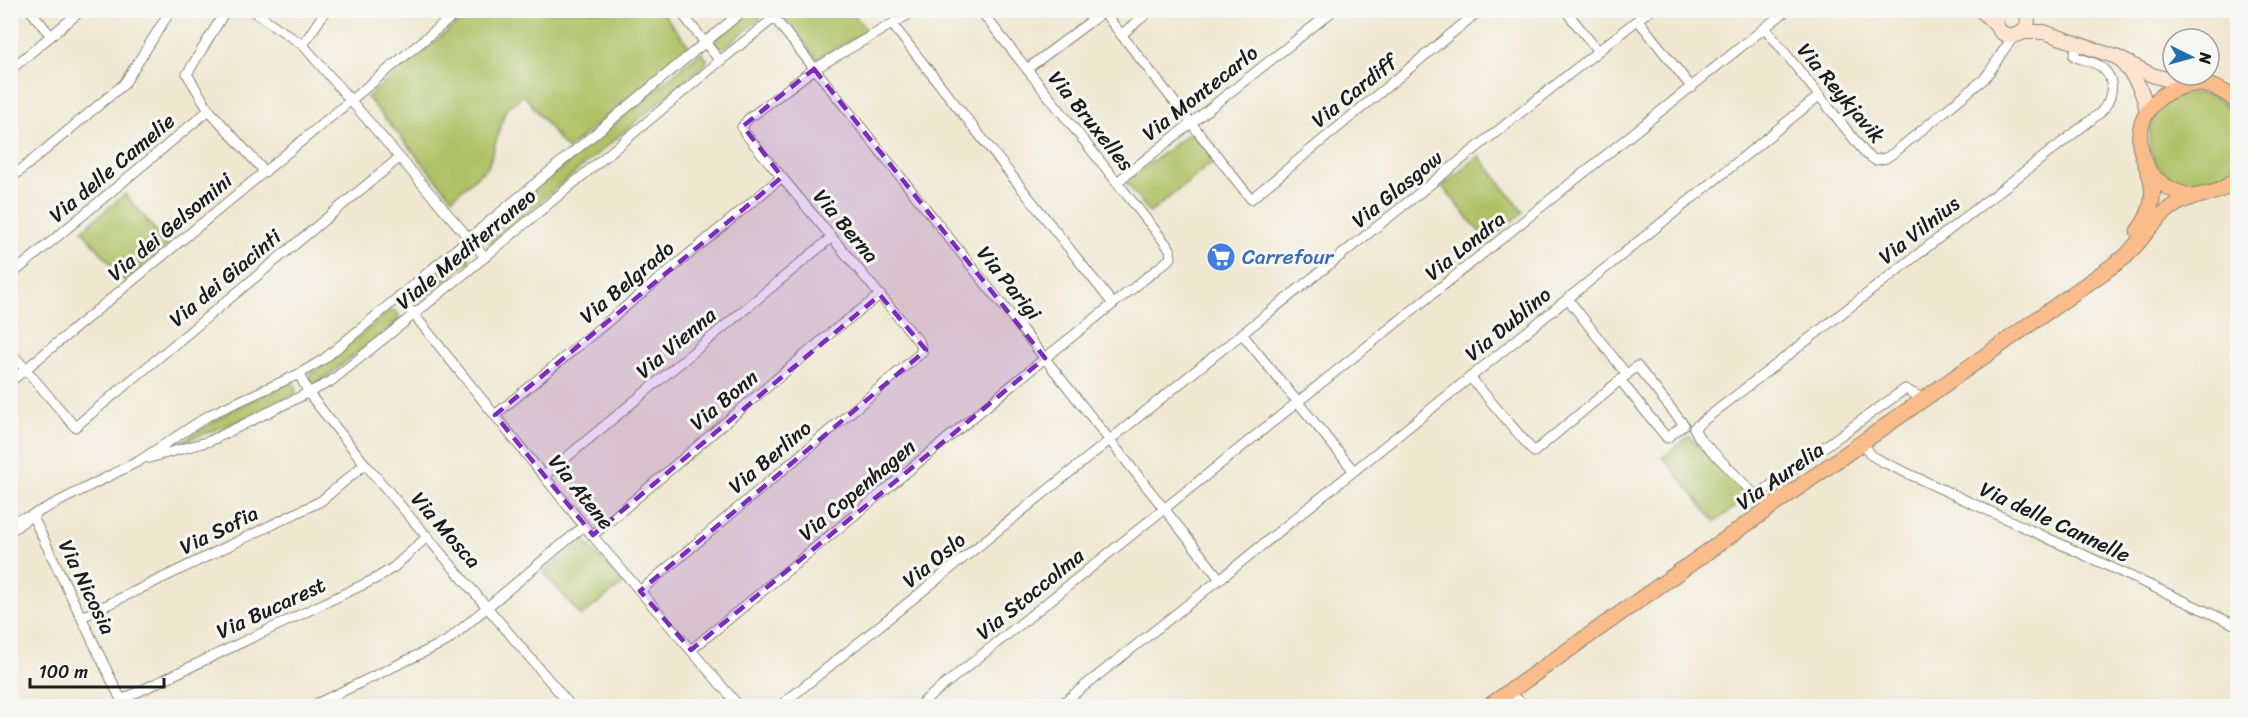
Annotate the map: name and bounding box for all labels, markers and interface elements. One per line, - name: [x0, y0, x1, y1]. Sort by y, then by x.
- north arrow: [2161, 27, 2221, 87]
- street label: Via Reykjavik: [1787, 34, 1895, 152]
- street label: Via Montecarlo: [1133, 35, 1267, 151]
- street label: Via Cardiff: [1302, 42, 1408, 138]
- text: N: [2190, 50, 2220, 66]
- street label: Via Bruxelles: [1038, 62, 1144, 180]
- street label: Via delle Camelie: [40, 103, 184, 233]
- street label: Via Glasgow: [1343, 140, 1452, 238]
- street label: Via dei Gelsomini: [99, 162, 242, 291]
- street label: Viale Mediterraneo: [387, 178, 545, 320]
- street label: Via Berna: [803, 180, 889, 272]
- street label: Via Vilnius: [1870, 185, 1969, 274]
- street label: Via Londra: [1416, 201, 1515, 291]
- street label: Via dei Giacinti: [160, 218, 291, 337]
- street label: Via Belgrado: [571, 230, 684, 334]
- street label: Via Parigi: [967, 237, 1052, 330]
- place label: Carrefour: [1242, 238, 1334, 276]
- supermarket icon: Carrefour: [1205, 241, 1237, 273]
- street label: Via Dublino: [1456, 276, 1560, 371]
- street label: Via Vienna: [627, 297, 726, 389]
- street label: Via Bonn: [681, 359, 767, 441]
- street label: Via Berlino: [719, 410, 821, 504]
- street label: Via Copenhagen: [789, 429, 925, 551]
- street label: Via Aurelia: [1728, 431, 1833, 521]
- street label: Via Atene: [538, 445, 624, 539]
- street label: Via delle Cannelle: [1973, 470, 2137, 574]
- street label: Via Mosca: [401, 482, 491, 578]
- street label: Via Sofia: [173, 494, 265, 565]
- street label: Via Oslo: [893, 522, 975, 598]
- street label: Via Nicosia: [48, 533, 127, 642]
- street label: Via Stoccolma: [967, 538, 1093, 650]
- street label: Via Bucarest: [210, 566, 332, 650]
- scale bar: [30, 651, 164, 689]
- text: 100 m: [39, 656, 88, 688]

